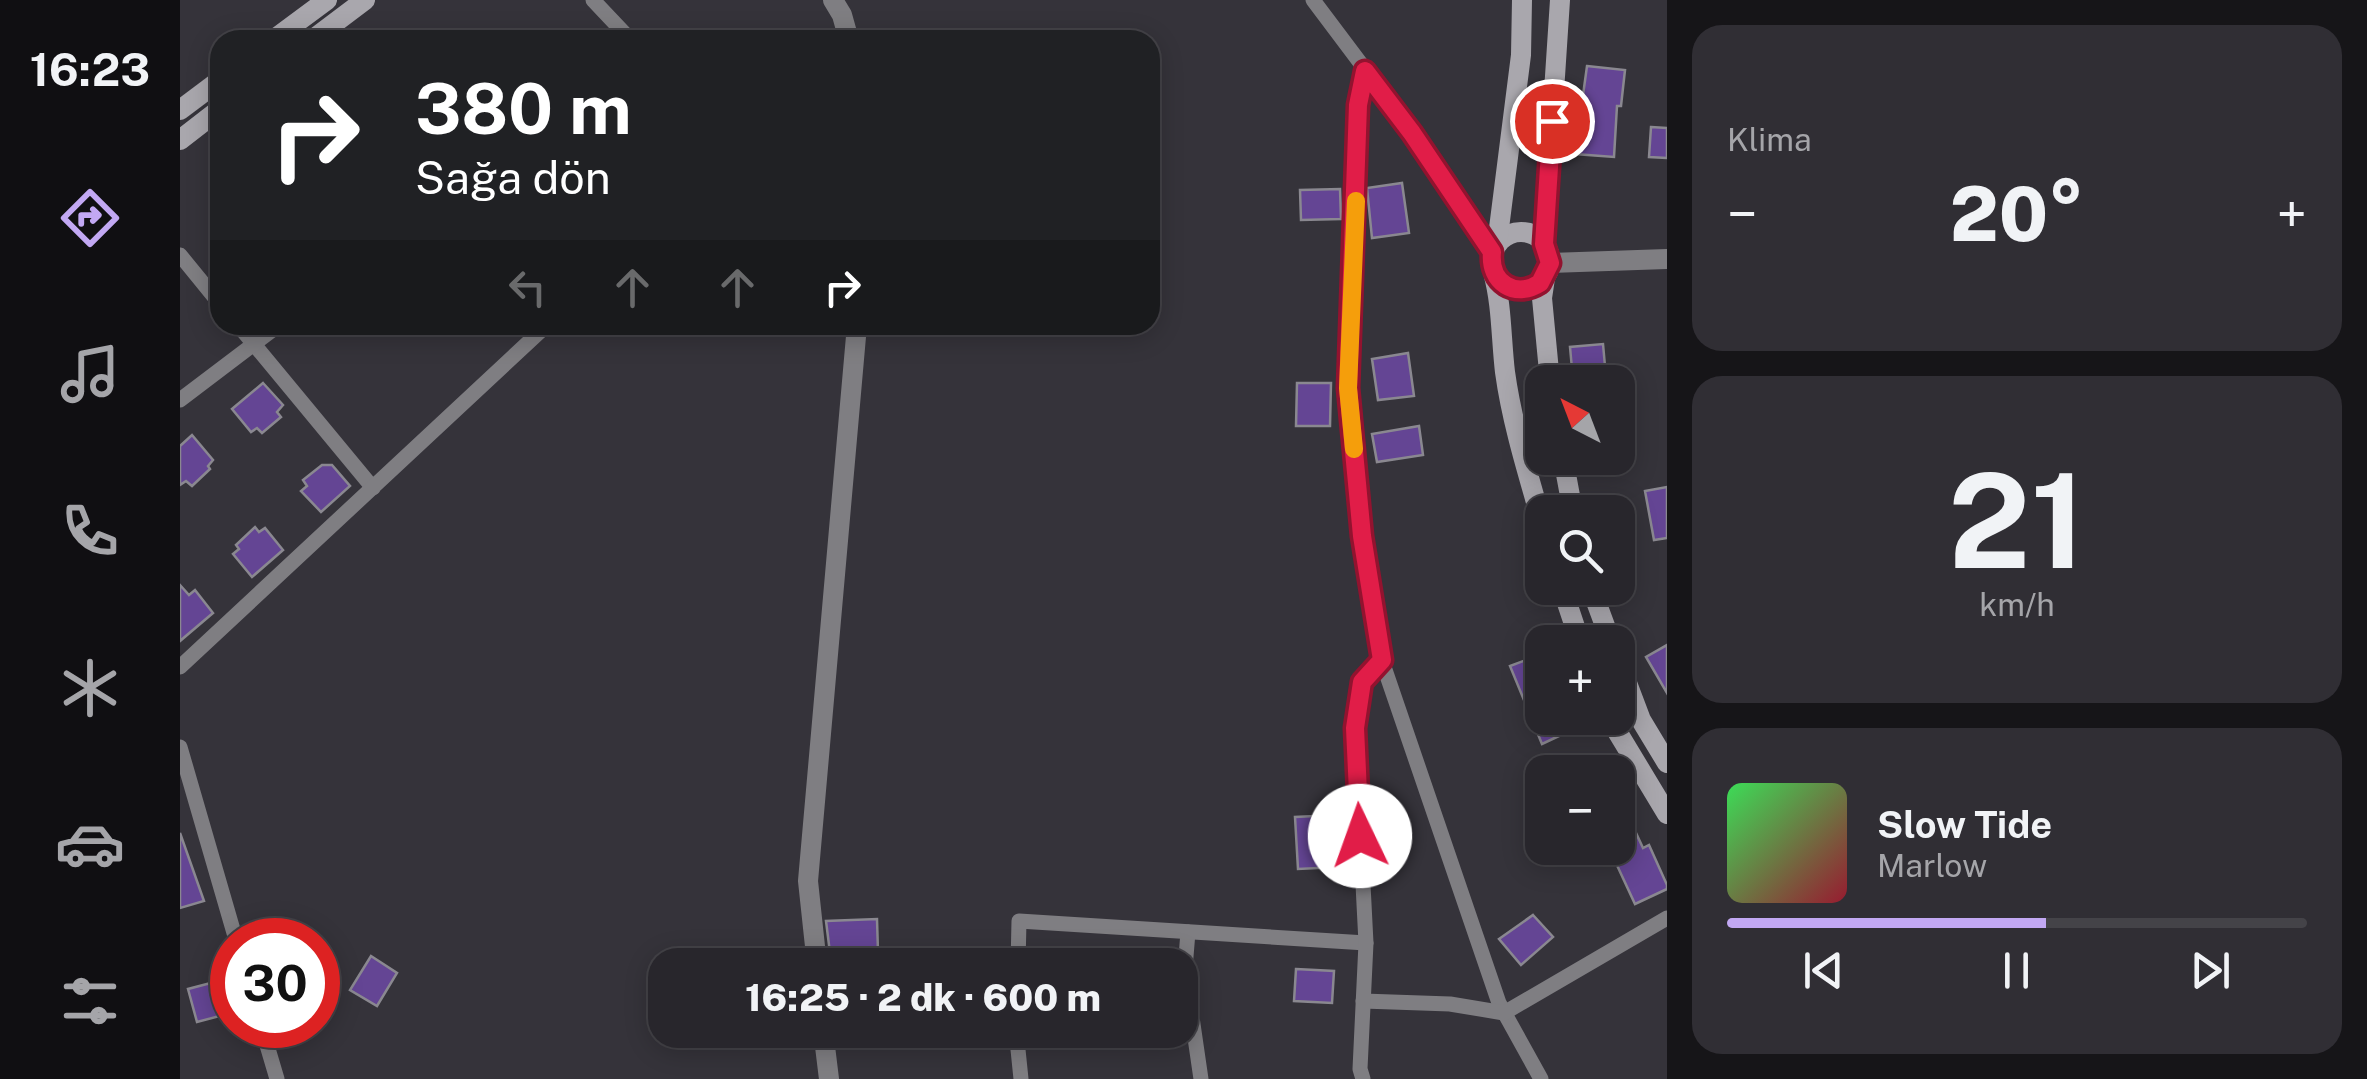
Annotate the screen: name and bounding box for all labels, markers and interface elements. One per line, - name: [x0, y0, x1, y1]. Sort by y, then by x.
- text: 16:23: [30, 43, 150, 96]
- text: 380 m: [415, 67, 632, 150]
- icon: right: [250, 70, 380, 200]
- pin: [1510, 79, 1595, 164]
- icon: arrive: [1525, 94, 1580, 149]
- text: Klima: [1727, 121, 1812, 158]
- text: Sağa dön: [415, 151, 611, 204]
- text: 20°: [1950, 170, 2084, 258]
- text: −: [1727, 182, 1758, 246]
- text: +: [2276, 182, 2307, 246]
- icon: directions: [55, 183, 125, 253]
- icon: left: [500, 260, 555, 315]
- icon: ahead: [605, 260, 660, 315]
- icon: ahead: [710, 260, 765, 315]
- icon: right: [815, 260, 870, 315]
- icon: music: [55, 339, 125, 409]
- north arrow: [1525, 365, 1635, 475]
- map controls: [1525, 365, 1635, 865]
- text: 21: [1948, 445, 2086, 597]
- button: search: [1525, 495, 1635, 605]
- icon: phone: [55, 496, 125, 566]
- text: km/h: [1979, 586, 2055, 623]
- button: +: [1525, 625, 1635, 735]
- icon: climate: [55, 653, 125, 723]
- button: −: [1525, 755, 1635, 865]
- position arrow: [1308, 784, 1412, 888]
- text: Slow Tide: [1877, 802, 2052, 847]
- icon: car: [55, 809, 125, 879]
- text: Marlow: [1877, 847, 1987, 884]
- speed limit sign: 30: [210, 918, 340, 1048]
- icon: previous: [1796, 943, 1851, 998]
- icon: pause: [1989, 943, 2044, 998]
- icon: next: [2183, 943, 2238, 998]
- icon: filters: [55, 966, 125, 1036]
- text: 16:25 · 2 dk · 600 m: [745, 975, 1101, 1020]

